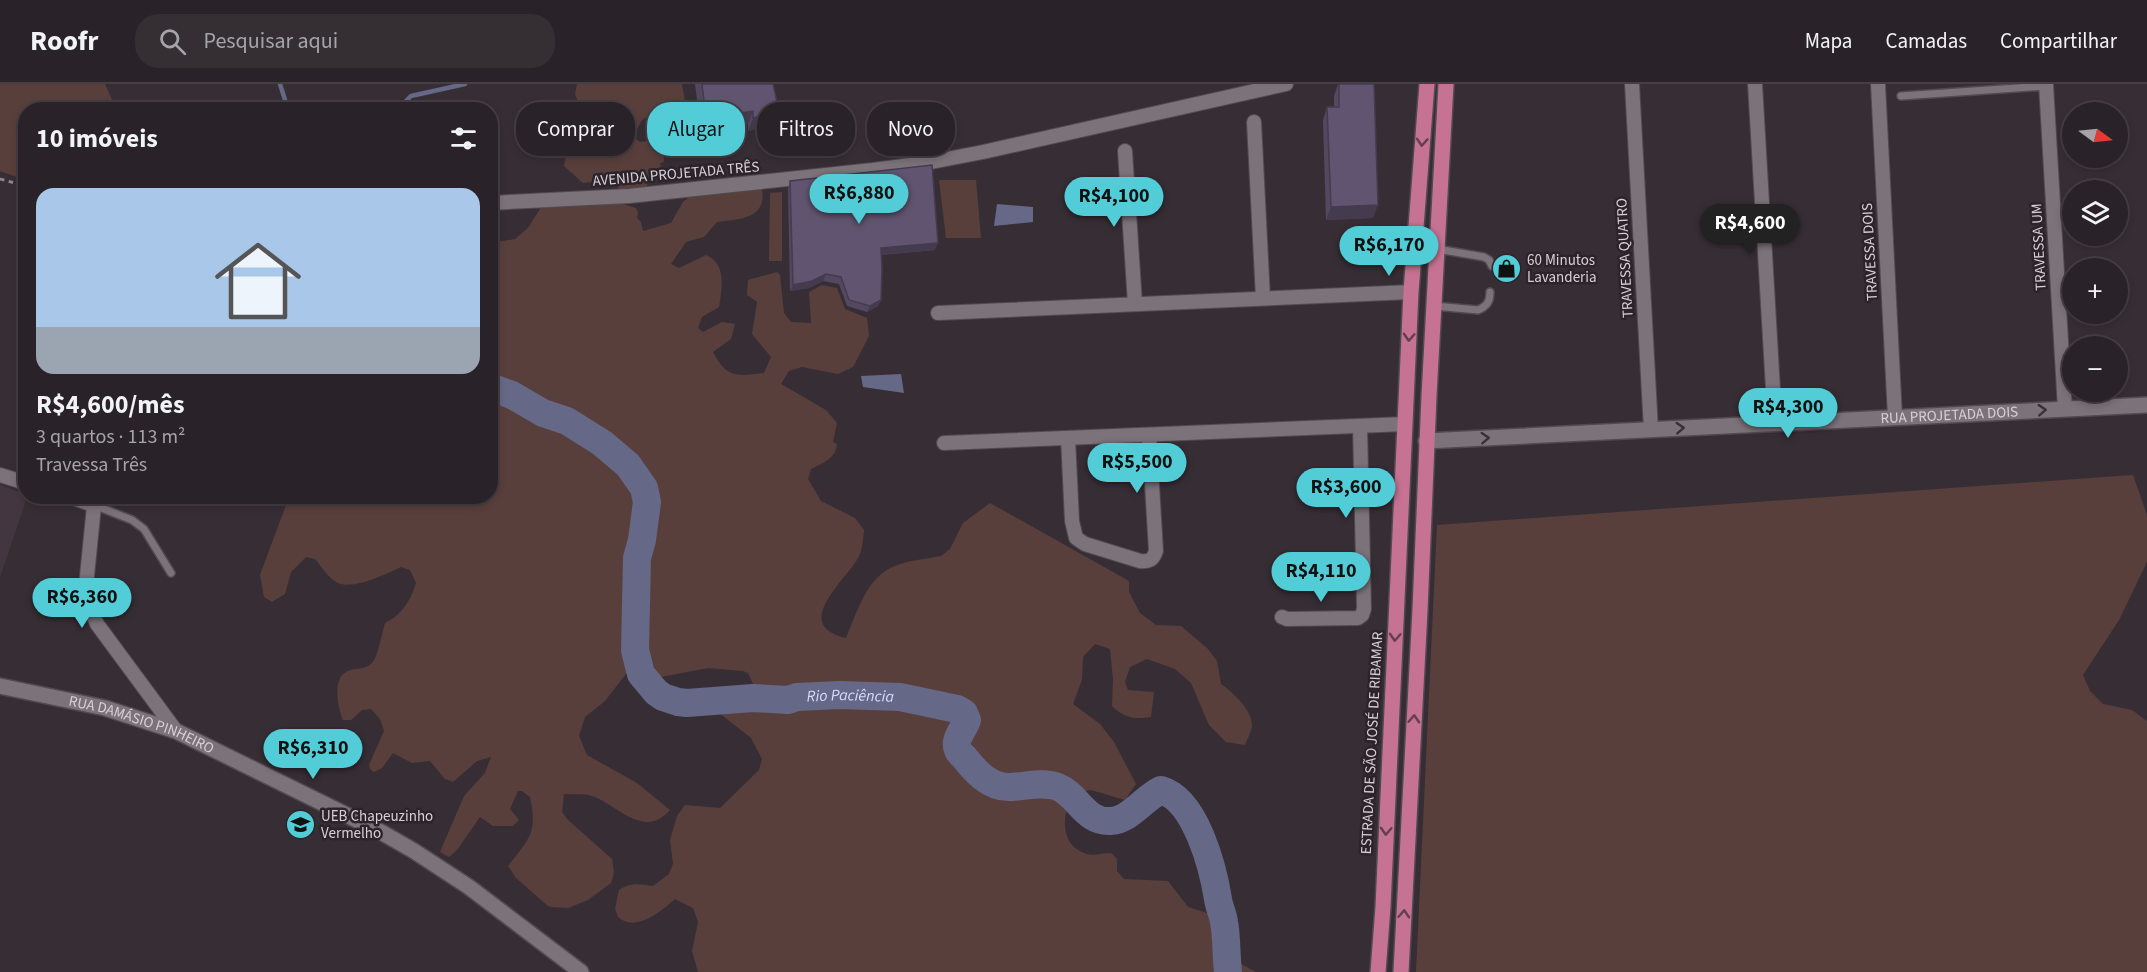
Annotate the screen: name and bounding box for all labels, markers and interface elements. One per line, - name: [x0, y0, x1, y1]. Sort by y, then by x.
- search box: [135, 14, 555, 68]
- text: Roofr: [30, 21, 99, 61]
- icon: search: [156, 25, 189, 58]
- text: Pesquisar aqui: [204, 25, 338, 57]
- text: Mapa: [1805, 26, 1852, 56]
- text: Camadas: [1885, 26, 1967, 56]
- text: Compartilhar: [2000, 26, 2117, 56]
- chip: Comprar: [516, 102, 635, 156]
- chip: Alugar: [647, 102, 745, 156]
- chip: Filtros: [757, 102, 855, 156]
- chip: Novo: [867, 102, 955, 156]
- north arrow: [2062, 102, 2128, 168]
- map controls: [2062, 102, 2128, 402]
- text: 10 imóveis: [36, 120, 158, 157]
- icon: filters: [447, 122, 480, 155]
- one-way arrow: [1415, 138, 1428, 147]
- street label: AVENIDA PROJETADA TRÊS: [592, 156, 760, 192]
- pin: R$6,880: [804, 174, 914, 225]
- pin: R$4,100: [1059, 177, 1169, 228]
- text: R$6,880: [823, 179, 895, 207]
- button: layers: [2062, 180, 2128, 246]
- text: R$4,100: [1078, 182, 1150, 210]
- street label: TRAVESSA QUATRO: [1611, 197, 1639, 319]
- street label: TRAVESSA DOIS: [1857, 202, 1883, 302]
- street label: TRAVESSA UM: [2026, 203, 2052, 291]
- pin: R$4,600: [1695, 204, 1805, 255]
- text: R$4,600: [1714, 209, 1786, 237]
- pin: R$6,170: [1334, 226, 1444, 277]
- icon: home: [204, 227, 312, 335]
- text: R$6,170: [1353, 231, 1425, 259]
- place label: 60 Minutos Lavanderia: [1527, 250, 1597, 288]
- shop icon: 60 Minutos Lavanderia: [1490, 253, 1522, 285]
- button: +: [2062, 258, 2128, 324]
- one-way arrow: [1402, 332, 1415, 341]
- button: −: [2062, 336, 2128, 402]
- text: R$4,600/mês: [36, 386, 184, 423]
- pin: R$4,300: [1733, 388, 1843, 439]
- text: R$4,300: [1752, 393, 1824, 421]
- street label: RUA PROJETADA DOIS: [1880, 401, 2019, 429]
- one-way arrow: [2038, 404, 2047, 417]
- one-way arrow: [1675, 422, 1684, 435]
- text: 3 quartos · 113 m²: [36, 423, 185, 451]
- one-way arrow: [1480, 431, 1489, 444]
- pin: R$5,500: [1082, 443, 1192, 494]
- text: R$5,500: [1101, 448, 1173, 476]
- text: Travessa Três: [36, 451, 147, 479]
- pin: R$3,600: [1291, 468, 1401, 519]
- text: R$3,600: [1310, 473, 1382, 501]
- pin: R$4,110: [1266, 552, 1376, 603]
- text: R$4,110: [1285, 557, 1357, 585]
- pin: R$6,360: [27, 578, 137, 629]
- text: R$6,360: [46, 583, 118, 611]
- street label: ESTRADA DE SÃO JOSÉ DE RIBAMAR: [1356, 631, 1388, 855]
- one-way arrow: [1389, 632, 1402, 641]
- water label: Rio Paciência: [806, 684, 895, 708]
- street label: RUA DAMÁSIO PINHEIRO: [67, 690, 218, 759]
- one-way arrow: [1408, 714, 1421, 723]
- pin: R$6,310: [258, 729, 368, 780]
- text: R$6,310: [277, 734, 349, 762]
- place label: UEB Chapeuzinho Vermelho: [321, 806, 433, 844]
- school or university icon: UEB Chapeuzinho Vermelho: [284, 809, 316, 841]
- one-way arrow: [1380, 827, 1393, 836]
- one-way arrow: [1397, 909, 1410, 918]

